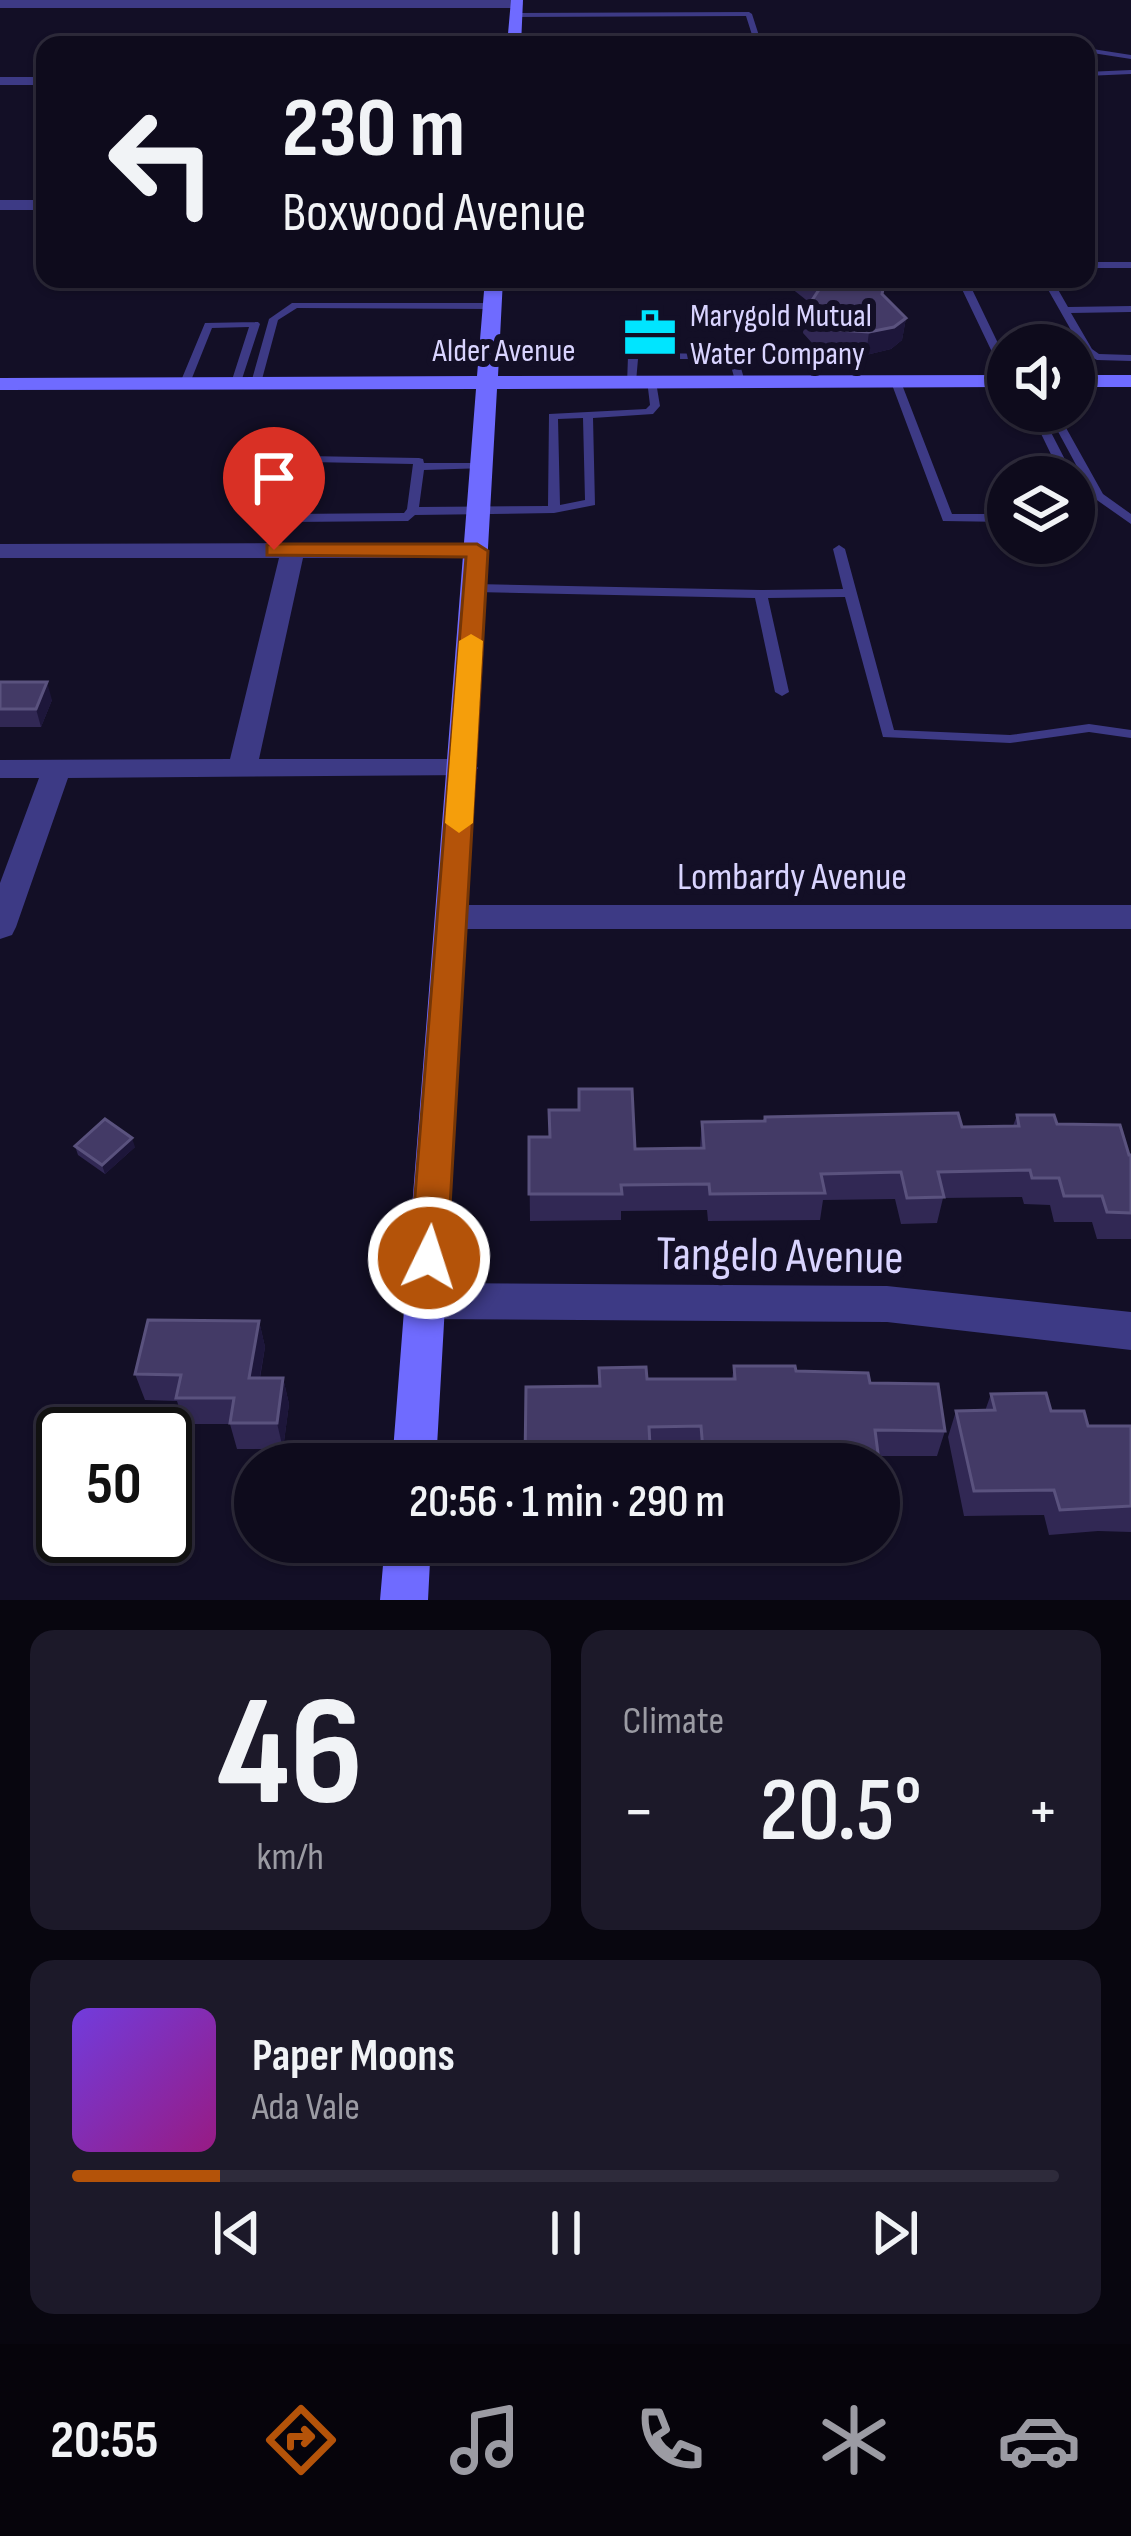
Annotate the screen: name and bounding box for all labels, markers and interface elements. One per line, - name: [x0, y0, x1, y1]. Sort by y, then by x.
- text: 230 m: [282, 79, 465, 180]
- icon: left: [84, 84, 240, 240]
- text: Boxwood Avenue: [282, 181, 586, 246]
- place label: Marygold Mutual Water Company: [690, 296, 872, 374]
- office icon: Marygold Mutual Water Company: [621, 304, 679, 362]
- map controls: [987, 324, 1095, 564]
- button: sound: [987, 324, 1095, 432]
- street label: Alder Avenue: [431, 331, 576, 371]
- pin: [223, 427, 325, 550]
- icon: arrive: [241, 445, 307, 511]
- button: layers: [987, 456, 1095, 564]
- street label: Lombardy Avenue: [677, 854, 907, 901]
- position arrow: [366, 1195, 492, 1321]
- street label: Tangelo Avenue: [656, 1226, 904, 1287]
- speed limit sign: 50: [36, 1407, 192, 1563]
- text: 20:56 · 1 min · 290 m: [409, 1475, 725, 1530]
- text: 46: [217, 1662, 363, 1849]
- text: Climate: [623, 1698, 724, 1745]
- text: 20.5°: [760, 1758, 922, 1866]
- text: −: [623, 1773, 655, 1852]
- text: +: [1027, 1773, 1059, 1852]
- text: km/h: [257, 1834, 324, 1881]
- text: Paper Moons: [252, 2029, 455, 2084]
- text: Ada Vale: [252, 2084, 360, 2131]
- icon: previous: [204, 2200, 270, 2266]
- icon: pause: [533, 2200, 599, 2266]
- icon: next: [862, 2200, 928, 2266]
- icon: directions: [259, 2398, 343, 2482]
- icon: music: [443, 2398, 527, 2482]
- icon: phone: [628, 2398, 712, 2482]
- icon: climate: [812, 2398, 896, 2482]
- icon: car: [997, 2398, 1081, 2482]
- text: 20:55: [50, 2408, 158, 2473]

